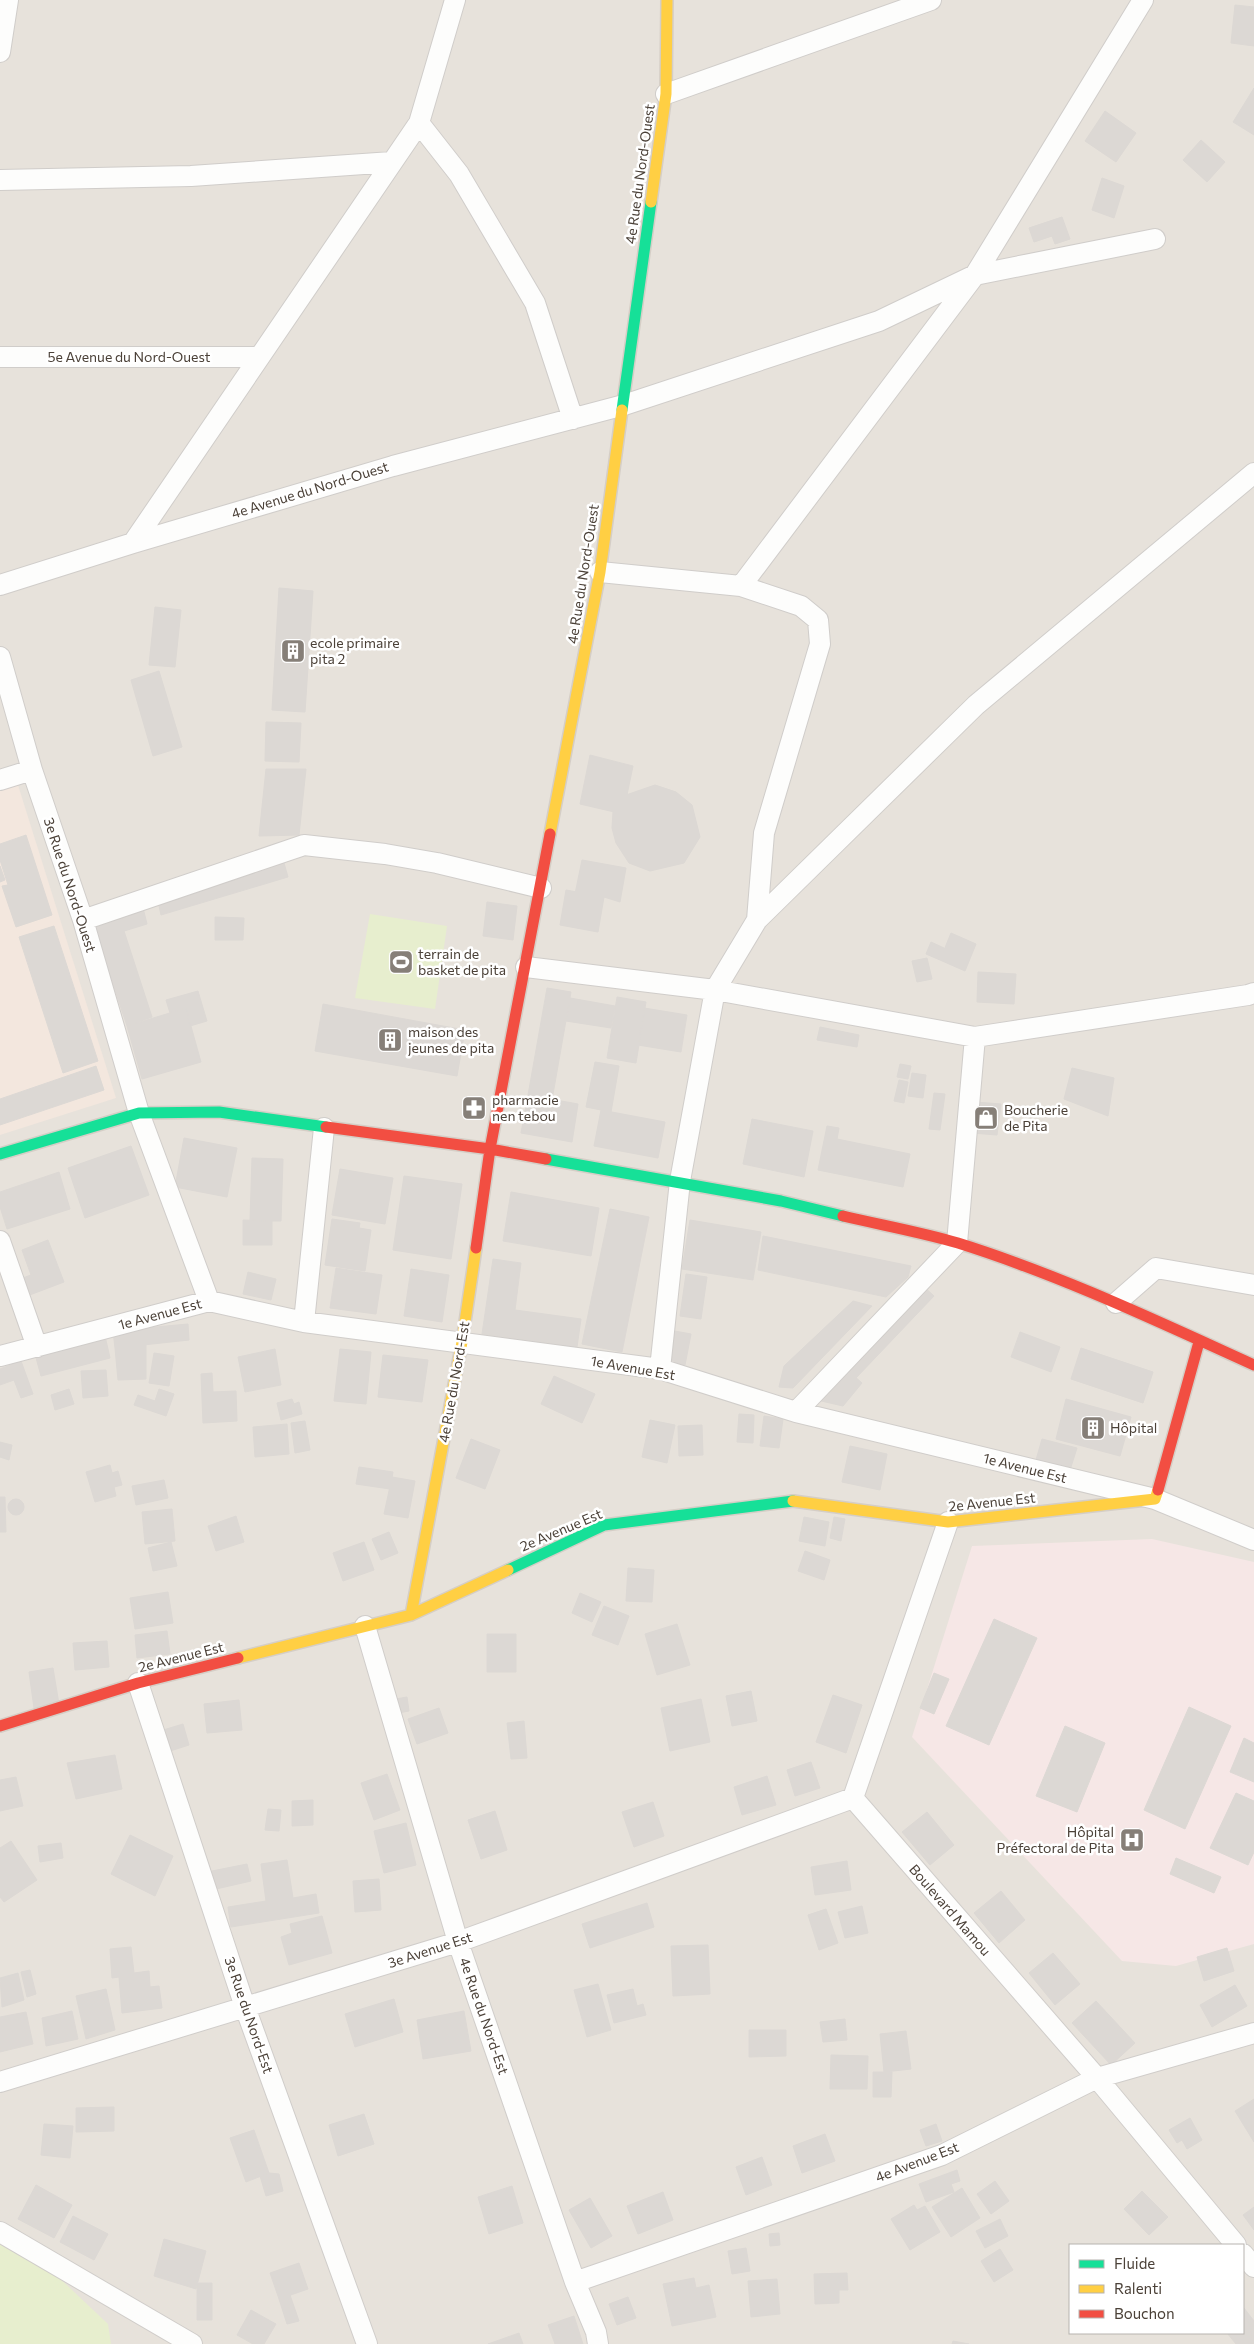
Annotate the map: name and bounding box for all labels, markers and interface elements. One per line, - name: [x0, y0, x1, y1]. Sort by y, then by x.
- street label: 4e Rue du Nord-Ouest: [621, 103, 658, 245]
- street label: 5e Avenue du Nord-Ouest: [47, 348, 211, 365]
- street label: 4e Avenue du Nord-Ouest: [229, 457, 391, 522]
- street label: 4e Rue du Nord-Ouest: [563, 503, 602, 645]
- place label: ecole primaire pita 2: [310, 634, 400, 667]
- building icon: ecole primaire pita 2: [280, 638, 306, 664]
- street label: 3e Rue du Nord-Ouest: [41, 815, 100, 955]
- place label: terrain de basket de pita: [418, 945, 506, 978]
- sports icon: terrain de basket de pita: [388, 949, 414, 975]
- place label: maison des jeunes de pita: [408, 1023, 494, 1056]
- building icon: maison des jeunes de pita: [377, 1027, 403, 1053]
- place label: pharmacie nen tebou: [492, 1091, 559, 1124]
- pharmacy icon: pharmacie nen tebou: [461, 1095, 487, 1121]
- place label: Boucherie de Pita: [1004, 1101, 1068, 1134]
- shop icon: Boucherie de Pita: [973, 1105, 999, 1131]
- street label: 1e Avenue Est: [116, 1294, 204, 1333]
- street label: 4e Rue du Nord-Est: [434, 1320, 473, 1444]
- street label: 1e Avenue Est: [589, 1352, 677, 1383]
- building icon: Hôpital: [1080, 1415, 1106, 1441]
- place label: Hôpital: [1110, 1419, 1157, 1436]
- street label: 1e Avenue Est: [981, 1449, 1069, 1486]
- street label: 2e Avenue Est: [948, 1488, 1037, 1515]
- street label: 2e Avenue Est: [517, 1505, 605, 1554]
- street label: 2e Avenue Est: [136, 1638, 226, 1675]
- place label: Hôpital Préfectoral de Pita: [996, 1823, 1114, 1856]
- hospital icon: Hôpital Préfectoral de Pita: [1119, 1827, 1145, 1853]
- street label: Boulevard Mamou: [906, 1861, 995, 1959]
- street label: 3e Avenue Est: [385, 1928, 474, 1971]
- street label: 3e Rue du Nord-Est: [222, 1954, 278, 2076]
- street label: 4e Rue du Nord-Est: [456, 1955, 513, 2077]
- street label: 4e Avenue Est: [873, 2138, 961, 2185]
- legend: [1069, 2244, 1244, 2334]
- text: Fluide: [1114, 2254, 1155, 2272]
- text: Ralenti: [1114, 2279, 1162, 2297]
- text: Bouchon: [1114, 2304, 1175, 2322]

